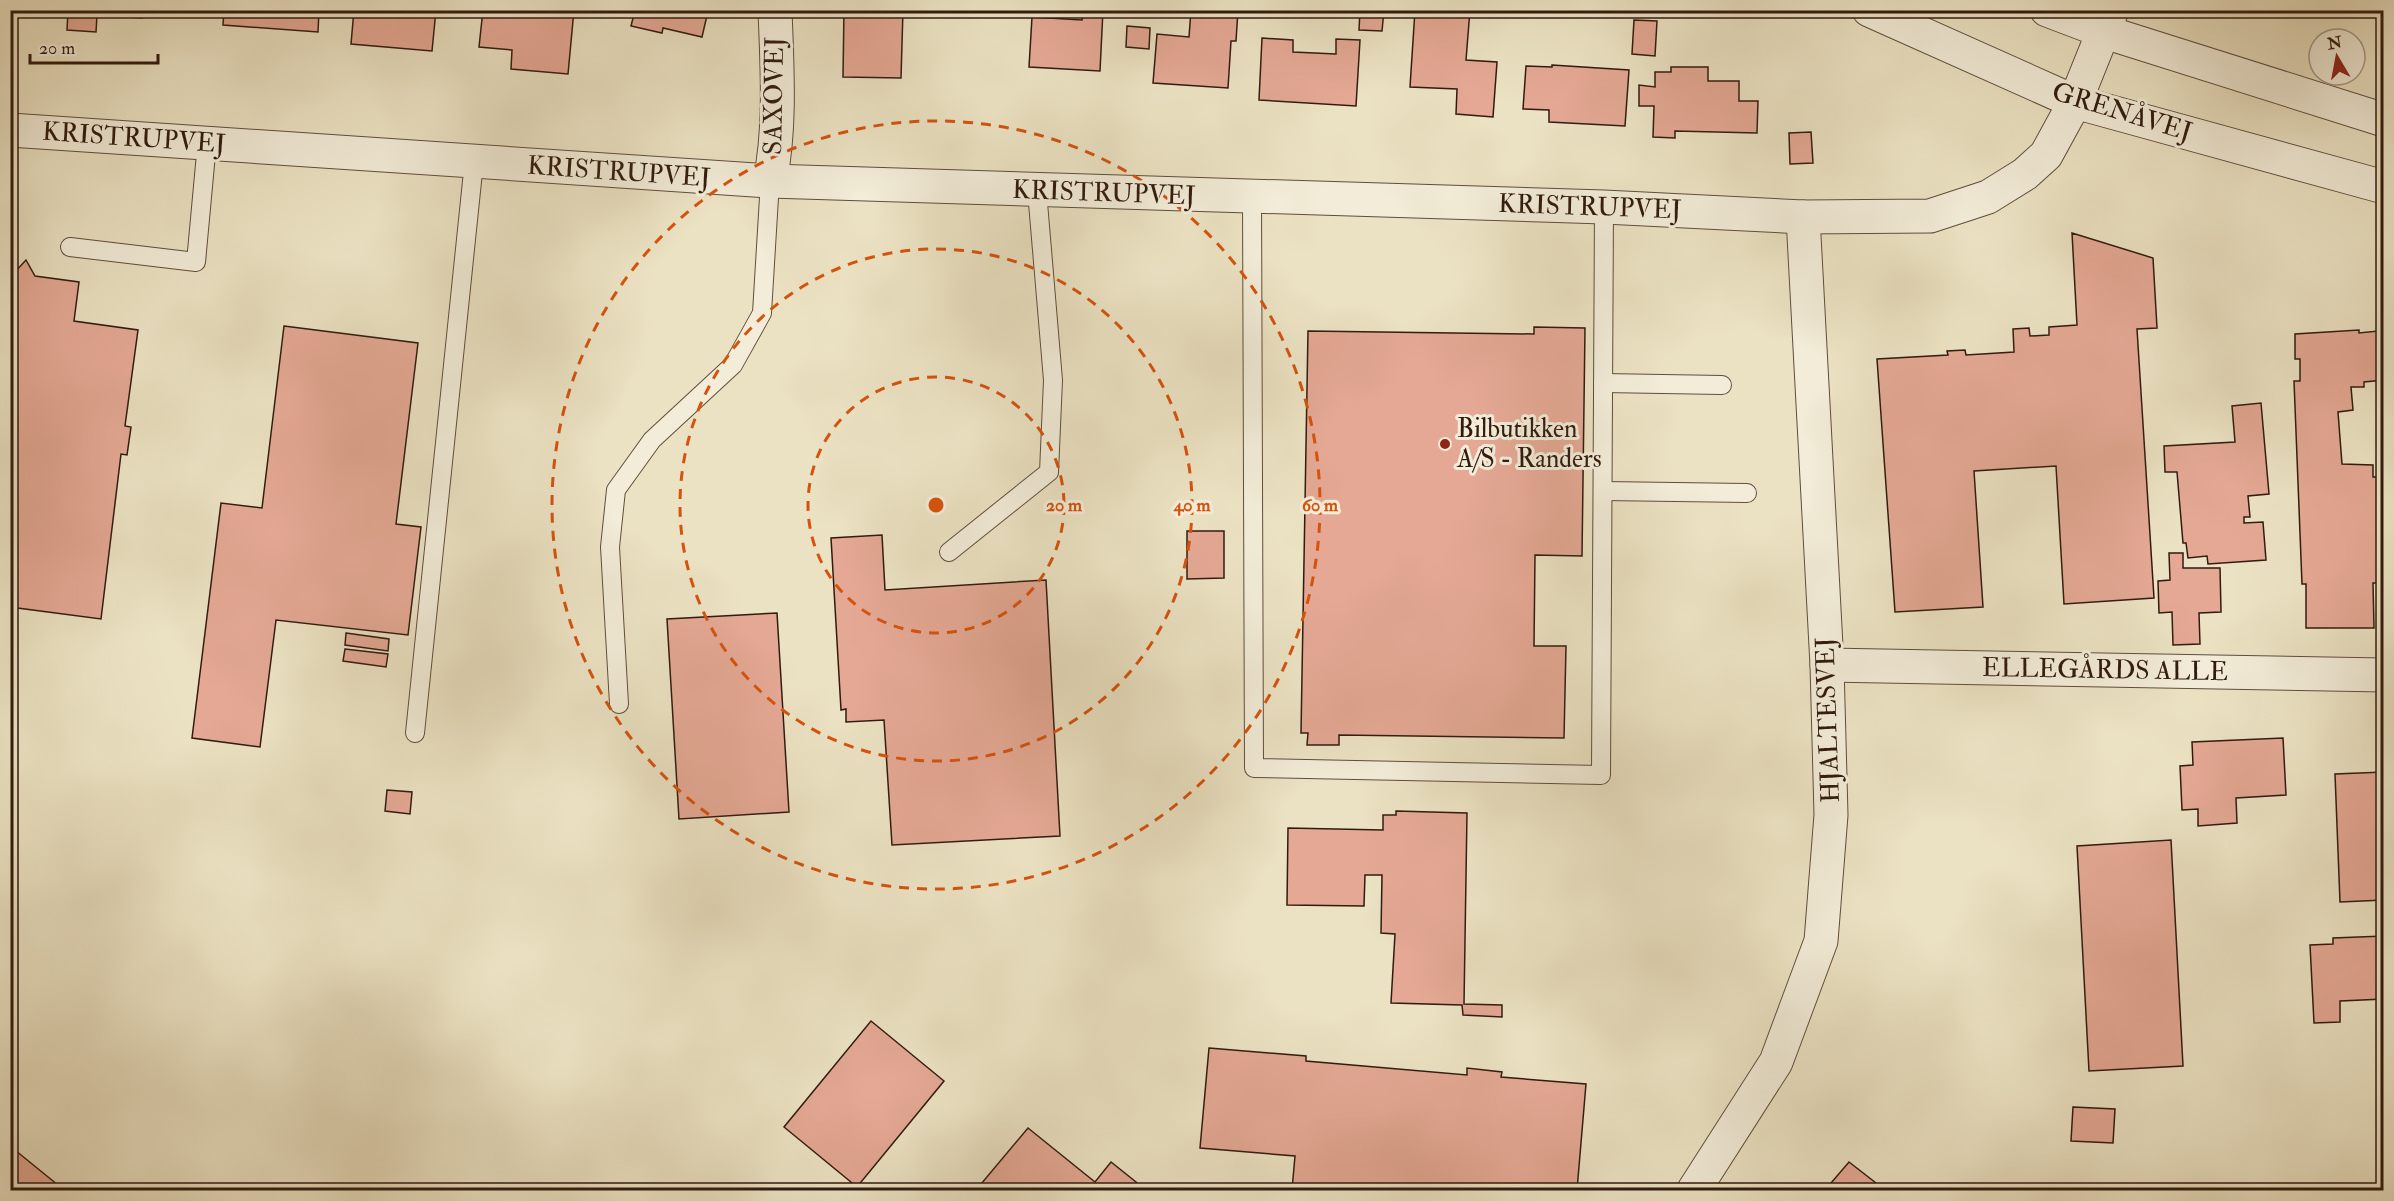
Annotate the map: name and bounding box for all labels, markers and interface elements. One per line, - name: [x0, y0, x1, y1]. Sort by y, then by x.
- scale bar: [30, 27, 158, 65]
- north arrow: [2307, 27, 2367, 87]
- text: N: [2325, 32, 2344, 54]
- text: 20 m: [39, 37, 75, 60]
- street label: SAXOVEJ: [757, 37, 791, 155]
- street label: GRENÅVEJ: [2048, 74, 2196, 148]
- street label: KRISTRUPVEJ: [41, 116, 227, 160]
- street label: KRISTRUPVEJ: [526, 150, 712, 194]
- street label: KRISTRUPVEJ: [1012, 174, 1196, 212]
- street label: KRISTRUPVEJ: [1498, 188, 1682, 226]
- place label: Bilbutikken A/S - Randers: [1456, 413, 1602, 475]
- marker: Bilbutikken A/S - Randers: [1438, 437, 1452, 451]
- text: 20 m: [1046, 494, 1083, 517]
- text: 40 m: [1173, 494, 1211, 517]
- text: 60 m: [1302, 494, 1339, 517]
- centre of rings: [926, 495, 946, 515]
- street label: HJALTESVEJ: [1809, 637, 1847, 803]
- street label: ELLEGÅRDS ALLE: [1982, 650, 2228, 688]

